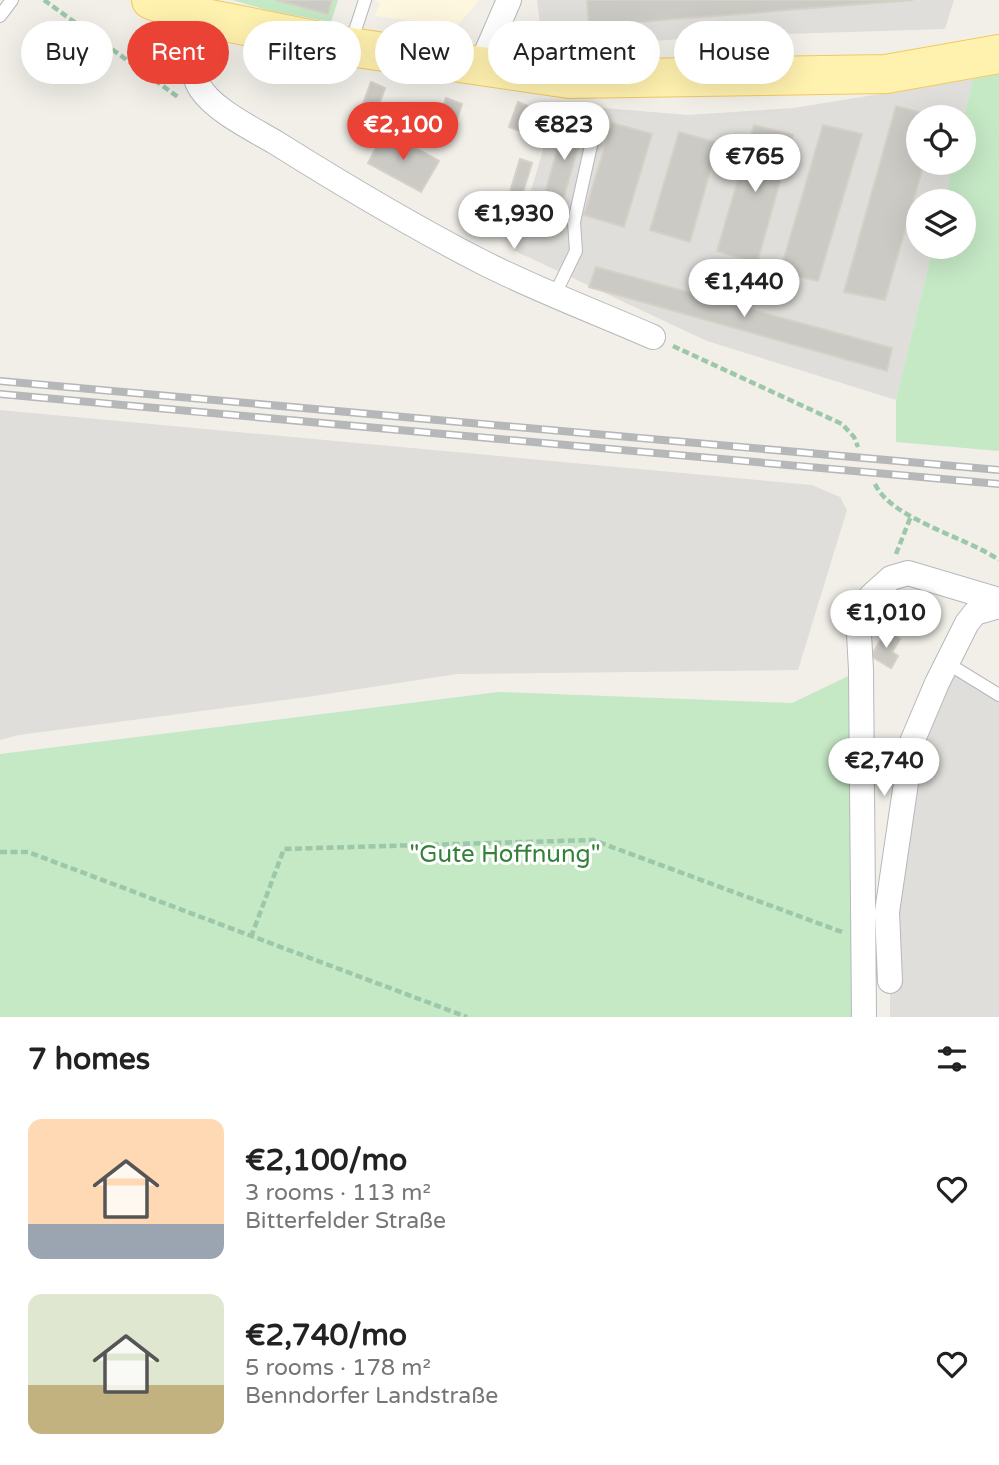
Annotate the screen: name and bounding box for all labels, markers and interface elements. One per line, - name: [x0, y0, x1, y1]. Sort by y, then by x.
- chip: Buy: [21, 21, 113, 84]
- chip: Rent: [127, 21, 229, 84]
- chip: Filters: [243, 21, 361, 84]
- chip: New: [375, 21, 474, 84]
- chip: Apartment: [488, 21, 660, 84]
- chip: House: [674, 21, 794, 84]
- pin: €2,100: [346, 102, 460, 162]
- pin: €823: [523, 102, 605, 162]
- map controls: [906, 105, 976, 259]
- button: locate: [906, 105, 976, 175]
- text: €2,100: [363, 111, 443, 139]
- text: €823: [534, 111, 594, 139]
- pin: €765: [714, 134, 796, 194]
- text: €765: [725, 143, 785, 171]
- button: layers: [906, 189, 976, 259]
- pin: €1,930: [457, 191, 571, 251]
- text: €1,930: [474, 200, 554, 228]
- pin: €1,440: [687, 260, 801, 319]
- text: €1,440: [705, 268, 783, 296]
- pin: €1,010: [829, 590, 943, 650]
- text: €1,010: [846, 599, 926, 627]
- pin: €2,740: [827, 738, 941, 798]
- text: €2,740: [844, 747, 924, 775]
- park label: "Gute Hoffnung": [409, 840, 601, 869]
- icon: filters: [933, 1040, 971, 1078]
- text: 7 homes: [28, 1041, 150, 1078]
- text: €2,100/mo: [245, 1142, 407, 1179]
- icon: home: [84, 1147, 168, 1231]
- icon: heart: [933, 1170, 971, 1208]
- text: 3 rooms · 113 m²: [245, 1179, 431, 1207]
- text: Bitterfelder Straße: [245, 1207, 446, 1235]
- text: €2,740/mo: [245, 1317, 407, 1354]
- icon: home: [84, 1322, 168, 1406]
- icon: heart: [933, 1345, 971, 1383]
- text: 5 rooms · 178 m²: [245, 1354, 431, 1382]
- text: Benndorfer Landstraße: [245, 1382, 498, 1410]

